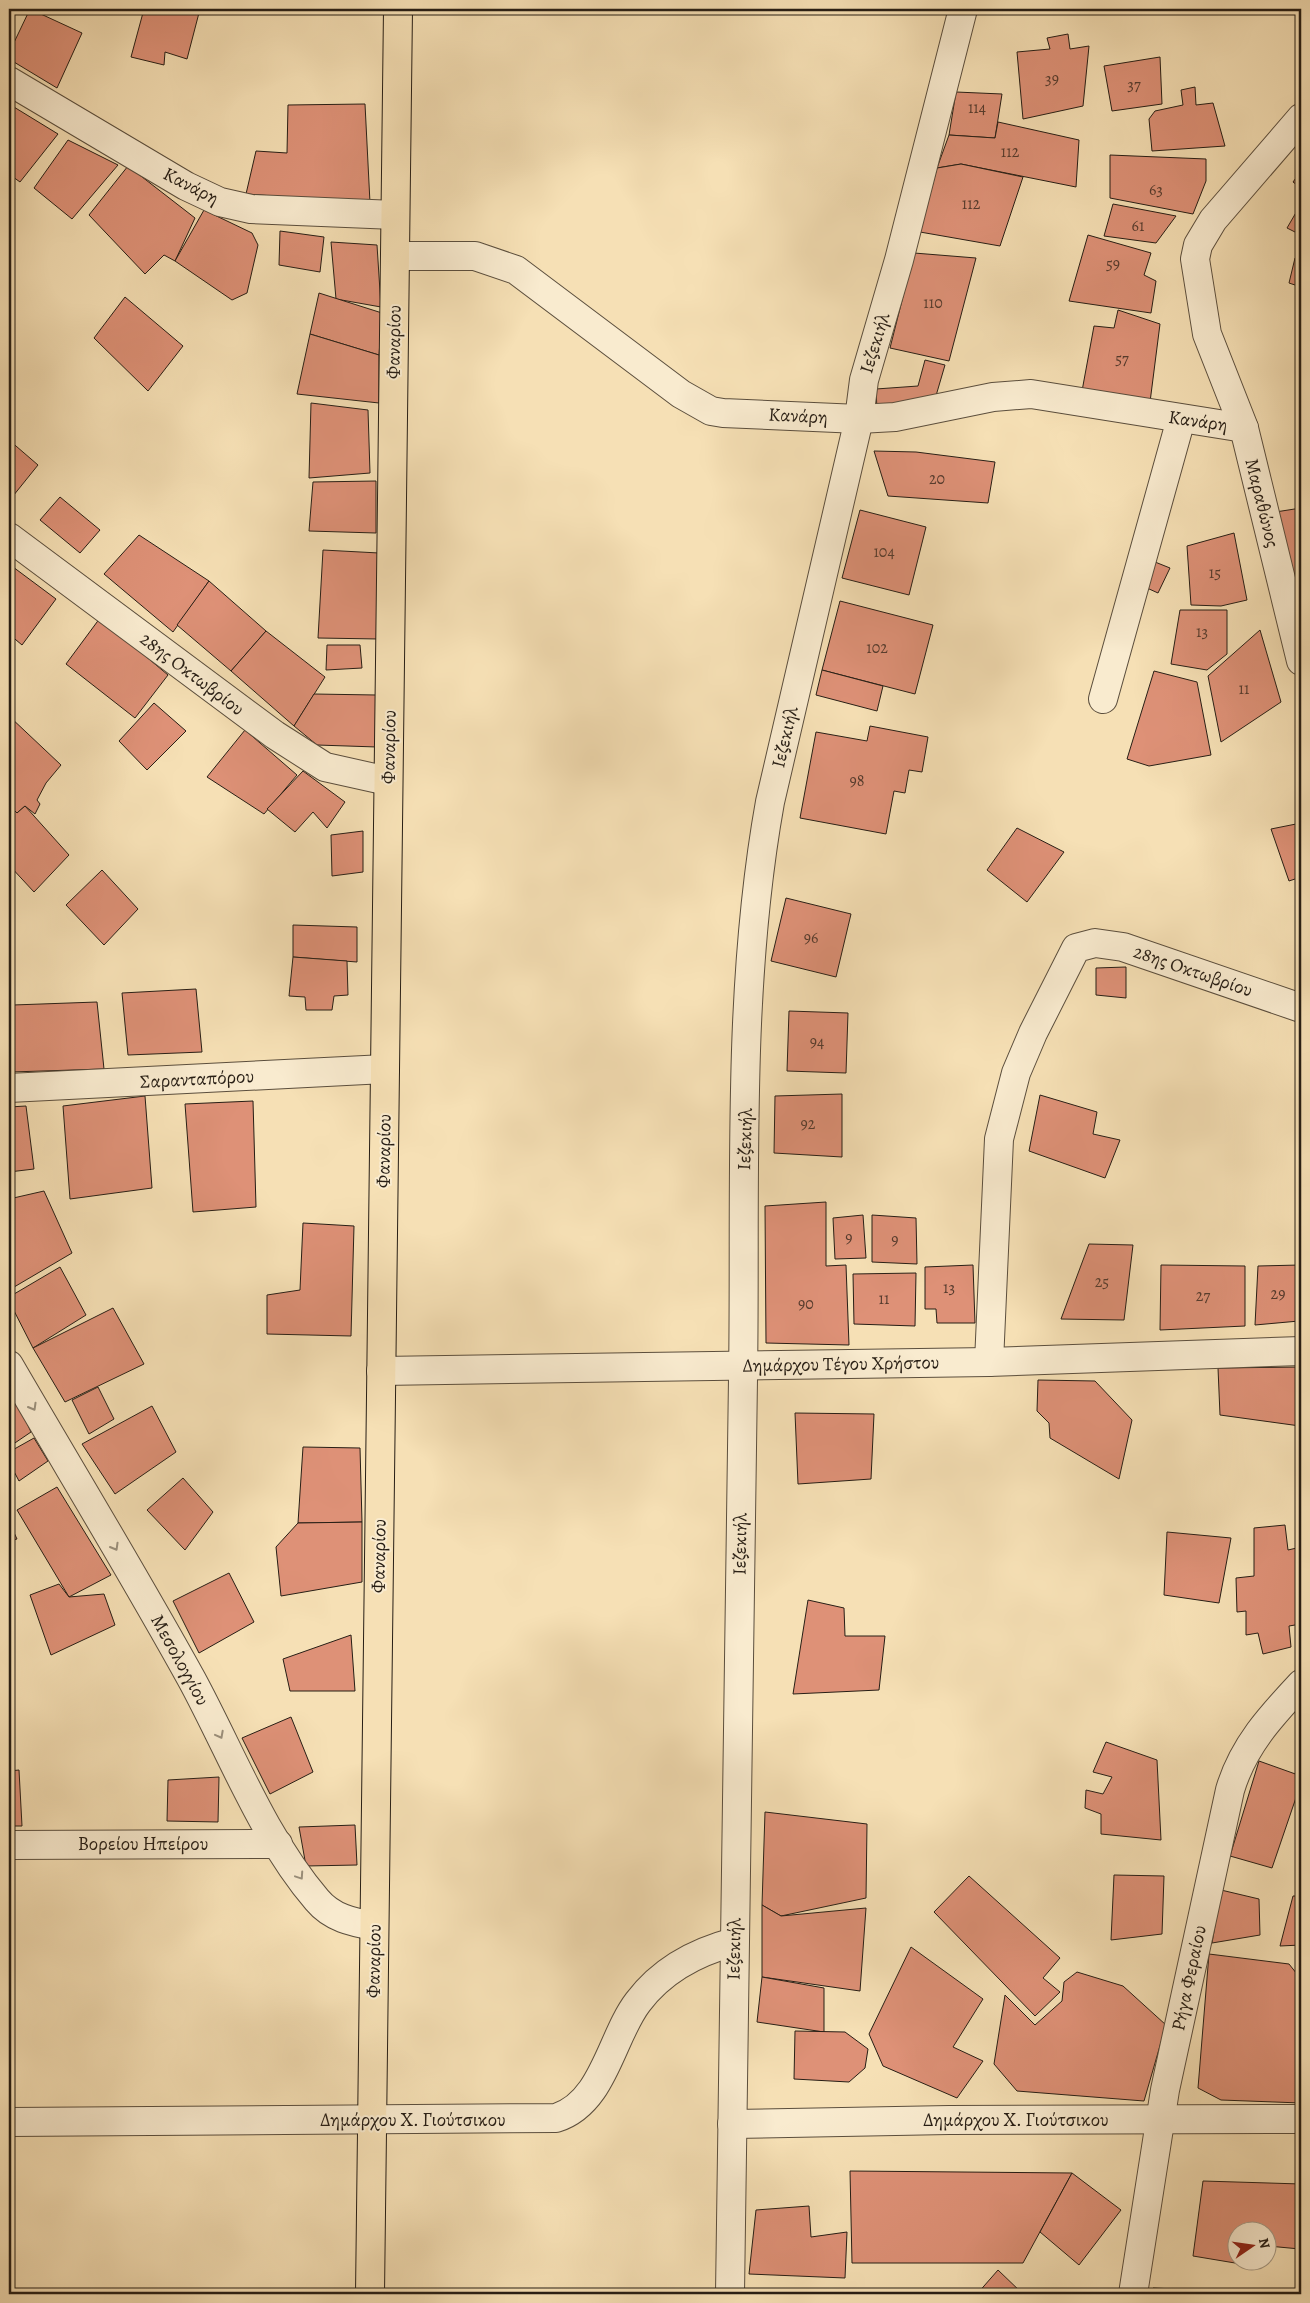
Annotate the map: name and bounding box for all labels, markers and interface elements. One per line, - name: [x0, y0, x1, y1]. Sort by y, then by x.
- house number: 39: [1045, 68, 1059, 90]
- house number: 37: [1127, 74, 1141, 96]
- house number: 114: [968, 97, 986, 119]
- house number: 112: [1001, 141, 1020, 163]
- street label: Κανάρη: [159, 161, 223, 211]
- house number: 63: [1149, 179, 1163, 201]
- house number: 112: [962, 193, 981, 215]
- house number: 61: [1132, 215, 1145, 237]
- house number: 59: [1106, 253, 1120, 275]
- house number: 110: [923, 292, 943, 314]
- street label: Φαναρίου: [380, 305, 408, 379]
- street label: Ιεζεκιήλ: [853, 309, 897, 377]
- house number: 57: [1115, 348, 1129, 370]
- street label: Κανάρη: [768, 401, 828, 431]
- street label: Κανάρη: [1167, 404, 1229, 438]
- street label: Μαραθώνος: [1238, 456, 1286, 550]
- house number: 20: [929, 468, 945, 490]
- house number: 104: [873, 541, 895, 563]
- house number: 15: [1209, 562, 1221, 584]
- house number: 13: [1196, 621, 1208, 643]
- street label: 28ης Οκτωβρίου: [134, 626, 250, 722]
- house number: 102: [866, 637, 888, 659]
- house number: 11: [1239, 678, 1250, 700]
- street label: Ιεζεκιήλ: [765, 703, 805, 770]
- street label: Φαναρίου: [375, 710, 403, 784]
- house number: 98: [849, 770, 865, 792]
- house number: 96: [804, 927, 818, 949]
- street label: 28ης Οκτωβρίου: [1130, 938, 1256, 1004]
- house number: 94: [810, 1031, 824, 1053]
- street label: Σαρανταπόρου: [139, 1063, 255, 1095]
- street label: Ιεζεκιήλ: [731, 1107, 759, 1171]
- house number: 92: [801, 1113, 816, 1135]
- street label: Φαναρίου: [370, 1114, 398, 1188]
- house number: 9: [845, 1227, 853, 1249]
- house number: 9: [891, 1229, 899, 1251]
- house number: 25: [1095, 1271, 1109, 1293]
- house number: 13: [943, 1277, 955, 1299]
- house number: 29: [1271, 1283, 1285, 1305]
- house number: 27: [1196, 1285, 1210, 1307]
- house number: 11: [879, 1288, 890, 1310]
- house number: 90: [798, 1293, 814, 1315]
- street label: Δημάρχου Τέγου Χρήστου: [742, 1349, 940, 1379]
- one-way arrow: [27, 1402, 37, 1411]
- street label: Ιεζεκιήλ: [726, 1512, 754, 1575]
- street label: Φαναρίου: [365, 1519, 393, 1593]
- one-way arrow: [109, 1542, 119, 1551]
- street label: Μεσολογγίου: [144, 1610, 216, 1710]
- one-way arrow: [214, 1729, 224, 1738]
- street label: Βορείου Ηπείρου: [78, 1831, 208, 1857]
- one-way arrow: [294, 1871, 303, 1880]
- street label: Ιεζεκιήλ: [720, 1917, 748, 1980]
- street label: Ρήγα Φεραίου: [1165, 1923, 1213, 2033]
- street label: Φαναρίου: [360, 1924, 388, 1998]
- street label: Δημάρχου Χ. Γιούτσικου: [320, 2107, 506, 2133]
- street label: Δημάρχου Χ. Γιούτσικου: [923, 2107, 1109, 2133]
- north arrow: [1228, 2220, 1278, 2270]
- text: N: [1254, 2236, 1275, 2250]

